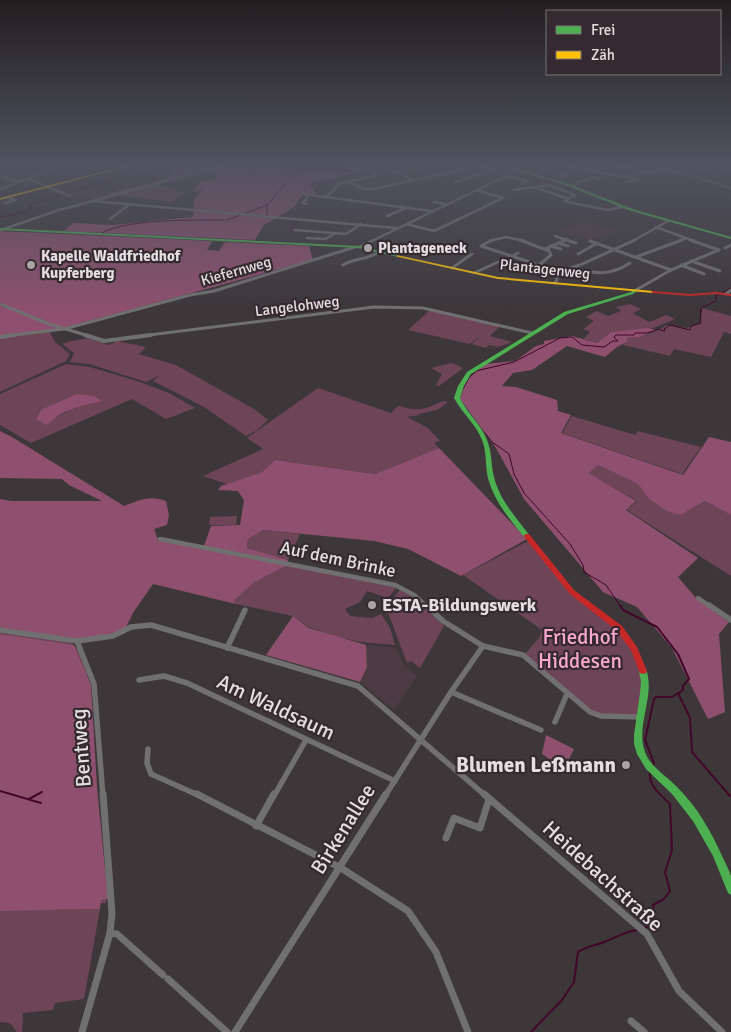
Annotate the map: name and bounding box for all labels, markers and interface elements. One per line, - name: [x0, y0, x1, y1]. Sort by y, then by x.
- legend: [546, 10, 721, 75]
- text: Frei: [591, 21, 615, 39]
- text: Zäh: [591, 46, 615, 64]
- place label: Plantageneck: [378, 239, 467, 257]
- marker: Plantageneck: [362, 242, 374, 254]
- place label: Kapelle Waldfriedhof Kupferberg: [41, 247, 182, 282]
- street label: Kiefernweg: [199, 252, 273, 290]
- street label: Plantagenweg: [499, 255, 591, 283]
- marker: Kapelle Waldfriedhof Kupferberg: [25, 259, 37, 271]
- street label: Langelohweg: [254, 292, 340, 320]
- street label: Auf dem Brinke: [278, 536, 398, 582]
- place label: ESTA-Bildungswerk: [382, 594, 537, 616]
- marker: ESTA-Bildungswerk: [366, 599, 378, 611]
- park label: Friedhof Hiddesen: [538, 624, 622, 674]
- street label: Am Waldsaum: [213, 668, 339, 746]
- street label: Bentweg: [65, 708, 97, 788]
- place label: Blumen Leßmann: [456, 752, 616, 778]
- marker: Blumen Leßmann: [620, 759, 632, 771]
- street label: Birkenallee: [305, 779, 381, 879]
- street label: Heidebachstraße: [537, 815, 669, 937]

